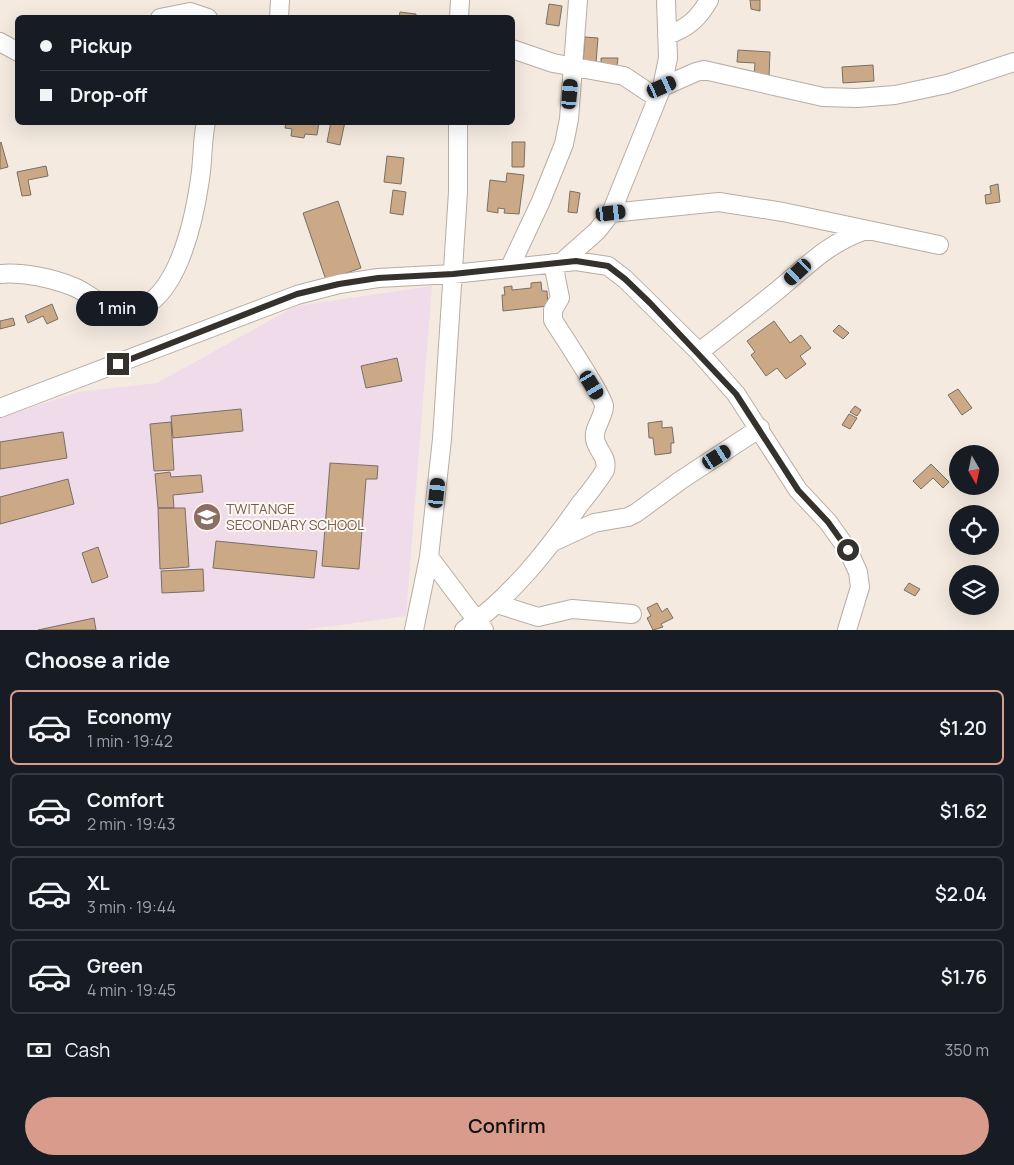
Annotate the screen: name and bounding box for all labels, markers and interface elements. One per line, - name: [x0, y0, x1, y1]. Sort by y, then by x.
- text: Pickup: [70, 33, 132, 59]
- car: [645, 74, 678, 100]
- car: [561, 78, 578, 110]
- text: Drop-off: [70, 82, 147, 108]
- car: [595, 204, 626, 222]
- car: [781, 256, 814, 288]
- callout: 1 min: [77, 292, 159, 326]
- text: 1 min: [98, 297, 136, 319]
- route end: [107, 353, 129, 375]
- car: [577, 368, 606, 402]
- car: [700, 443, 733, 471]
- north arrow: [949, 445, 999, 495]
- map controls: [949, 445, 999, 615]
- car: [427, 477, 446, 509]
- place label: TWITANGE SECONDARY SCHOOL: [226, 499, 364, 534]
- school or university icon: TWITANGE SECONDARY SCHOOL: [192, 502, 222, 532]
- button: locate: [949, 505, 999, 555]
- route start: [837, 539, 859, 561]
- button: layers: [949, 565, 999, 615]
- text: Choose a ride: [25, 645, 170, 675]
- text: Economy: [87, 704, 171, 730]
- icon: car: [27, 705, 72, 750]
- text: $1.20: [939, 715, 987, 741]
- text: 1 min · 19:42: [87, 730, 173, 752]
- text: Comfort: [87, 787, 164, 813]
- icon: car: [27, 788, 72, 833]
- text: $1.62: [940, 798, 987, 824]
- text: 2 min · 19:43: [87, 813, 175, 835]
- text: XL: [87, 870, 110, 896]
- icon: car: [27, 871, 72, 916]
- text: $2.04: [935, 881, 987, 907]
- text: 3 min · 19:44: [87, 896, 176, 918]
- text: Green: [87, 953, 143, 979]
- icon: car: [27, 954, 72, 999]
- text: $1.76: [941, 964, 987, 990]
- text: 4 min · 19:45: [87, 979, 176, 1001]
- icon: cash: [25, 1036, 53, 1064]
- text: Cash: [65, 1037, 110, 1063]
- text: 350 m: [944, 1039, 989, 1061]
- button: Confirm: [25, 1097, 989, 1155]

